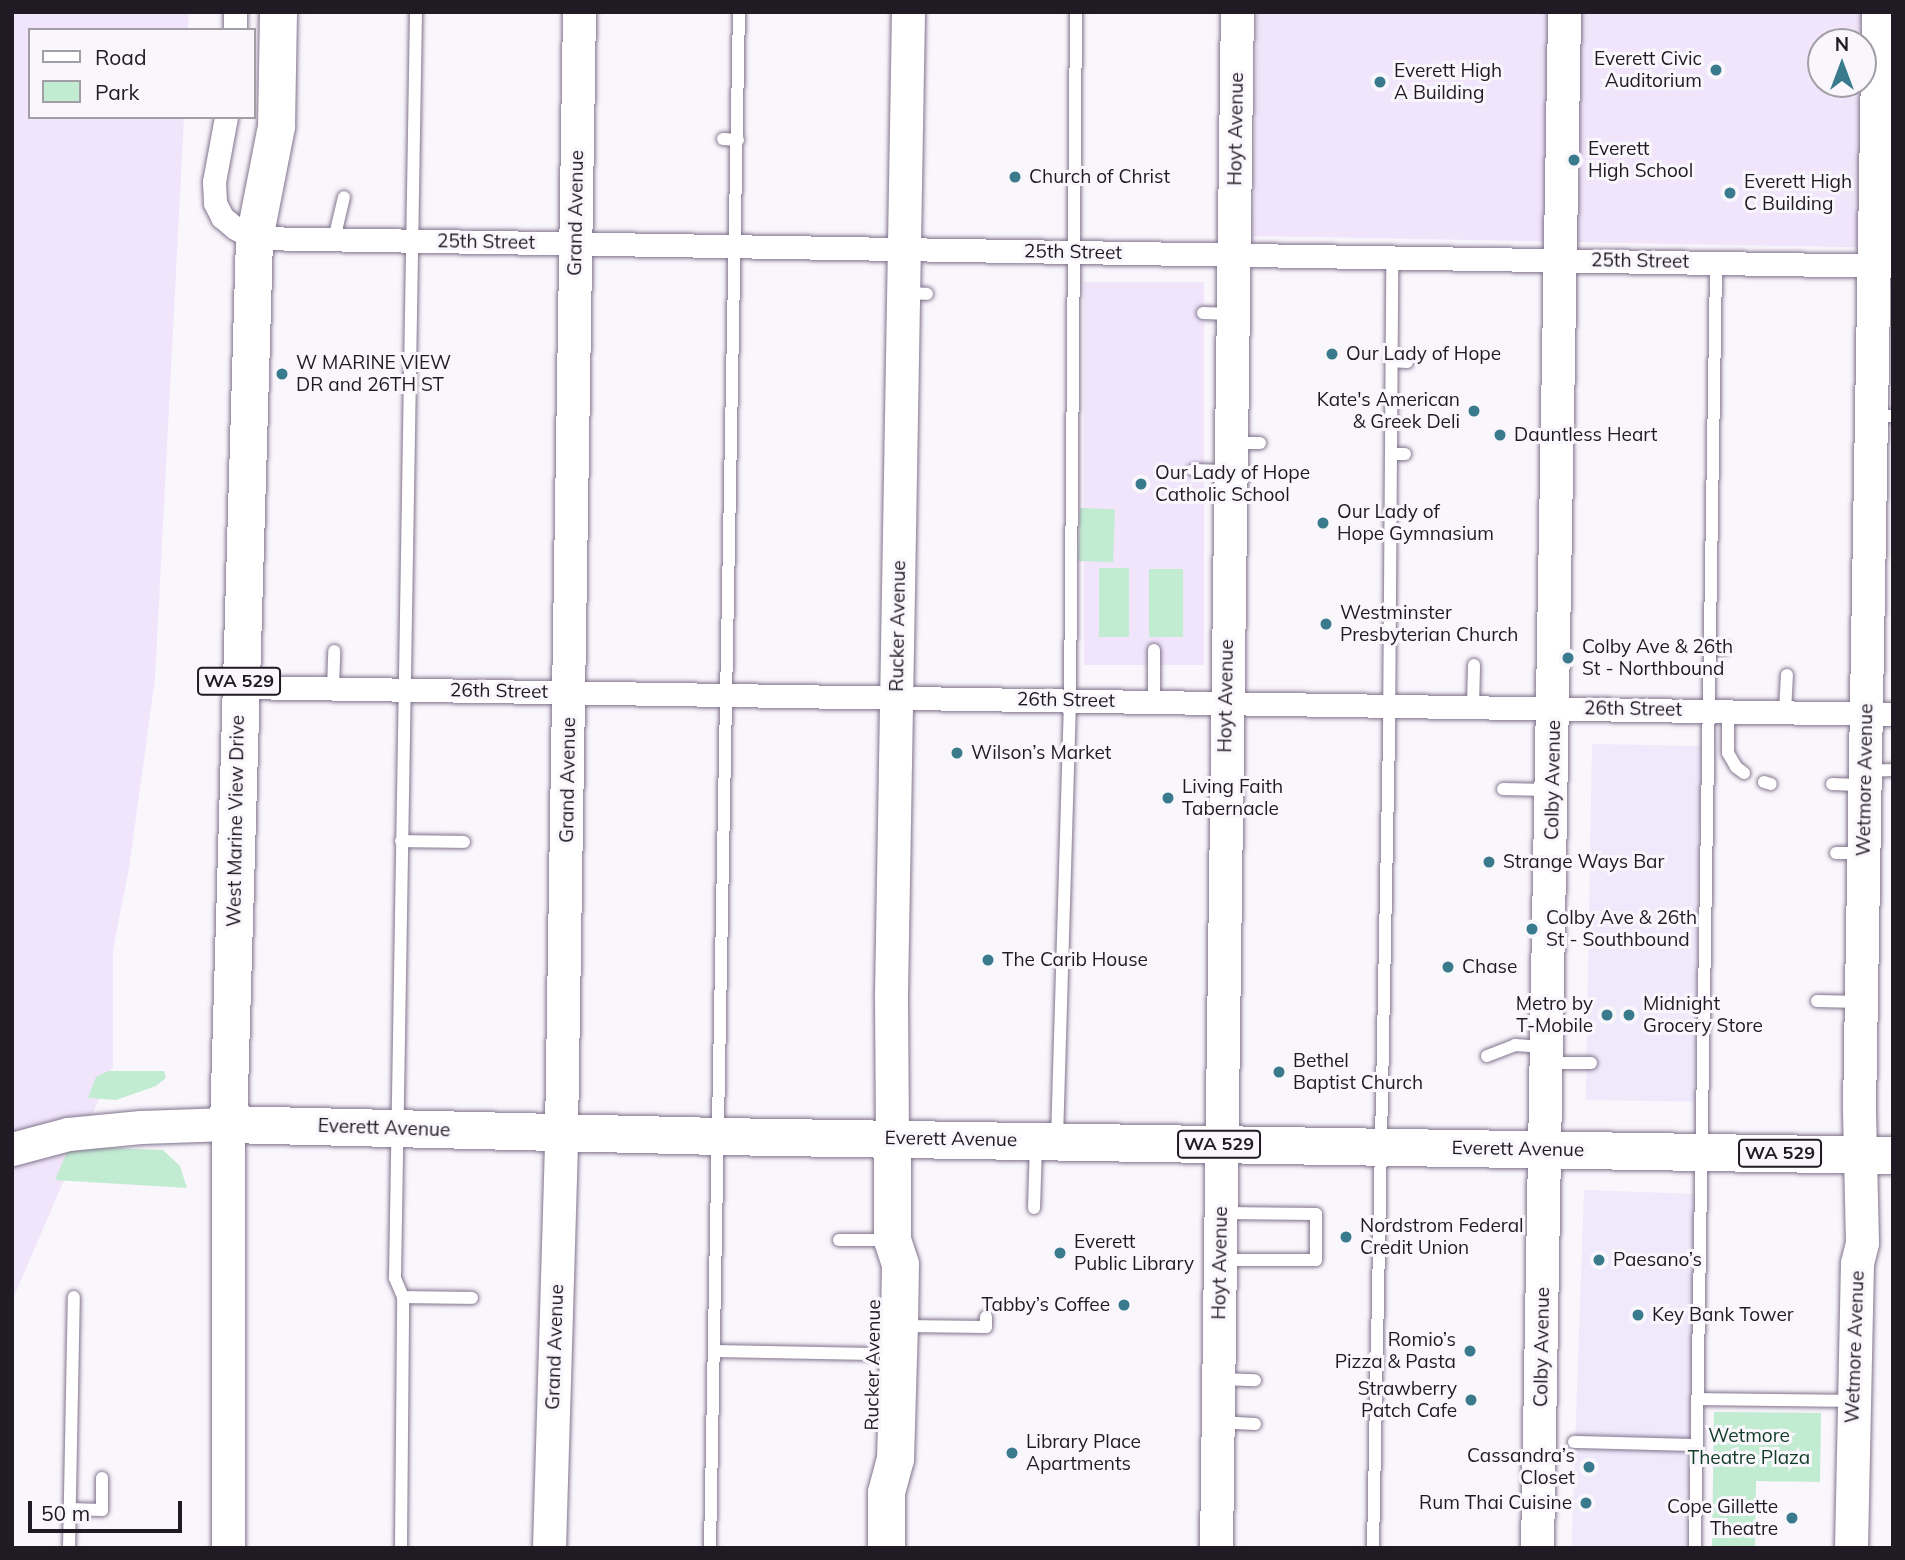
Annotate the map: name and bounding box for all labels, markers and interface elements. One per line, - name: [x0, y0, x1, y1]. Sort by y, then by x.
- legend: [28, 28, 256, 119]
- north arrow: [1807, 28, 1877, 98]
- text: N: [1835, 32, 1849, 56]
- text: Road: [95, 44, 146, 70]
- place label: Everett Civic Auditorium: [1594, 48, 1702, 92]
- place label: Everett High A Building: [1394, 60, 1502, 104]
- marker: Everett Civic Auditorium: [1708, 62, 1724, 78]
- street label: Hoyt Avenue: [1224, 72, 1248, 186]
- marker: Everett High A Building: [1372, 74, 1388, 90]
- text: Park: [95, 79, 139, 105]
- place label: Everett High School: [1588, 138, 1693, 182]
- street label: Grand Avenue: [564, 150, 588, 276]
- marker: Everett High School: [1566, 152, 1582, 168]
- place label: Church of Christ: [1029, 166, 1170, 188]
- marker: Church of Christ: [1007, 169, 1023, 185]
- place label: Everett High C Building: [1744, 171, 1852, 215]
- marker: Everett High C Building: [1722, 185, 1738, 201]
- street label: 25th Street: [437, 230, 535, 254]
- street label: 25th Street: [1024, 240, 1122, 264]
- street label: 25th Street: [1591, 249, 1689, 273]
- place label: Our Lady of Hope: [1346, 343, 1501, 365]
- marker: Our Lady of Hope: [1324, 346, 1340, 362]
- place label: W MARINE VIEW DR and 26TH ST: [296, 352, 451, 396]
- marker: W MARINE VIEW DR and 26TH ST: [274, 366, 290, 382]
- place label: Kate's American & Greek Deli: [1317, 389, 1460, 433]
- marker: Kate's American & Greek Deli: [1466, 403, 1482, 419]
- place label: Dauntless Heart: [1514, 424, 1657, 446]
- marker: Dauntless Heart: [1492, 427, 1508, 443]
- place label: Our Lady of Hope Catholic School: [1155, 462, 1310, 506]
- marker: Our Lady of Hope Catholic School: [1133, 476, 1149, 492]
- place label: Our Lady of Hope Gymnasium: [1337, 501, 1494, 545]
- marker: Our Lady of Hope Gymnasium: [1315, 515, 1331, 531]
- street label: Rucker Avenue: [885, 560, 911, 692]
- place label: Westminster Presbyterian Church: [1340, 602, 1518, 646]
- marker: Westminster Presbyterian Church: [1318, 616, 1334, 632]
- place label: Colby Ave & 26th St - Northbound: [1582, 636, 1733, 680]
- street label: Hoyt Avenue: [1214, 639, 1238, 753]
- marker: Colby Ave & 26th St - Northbound: [1560, 650, 1576, 666]
- road number: WA 529: [197, 666, 281, 696]
- street label: 26th Street: [450, 679, 548, 703]
- street label: 26th Street: [1017, 688, 1115, 712]
- street label: 26th Street: [1584, 697, 1682, 721]
- street label: Wetmore Avenue: [1852, 703, 1878, 857]
- street label: West Marine View Drive: [223, 715, 249, 927]
- street label: Grand Avenue: [556, 717, 580, 843]
- street label: Colby Avenue: [1541, 720, 1565, 840]
- place label: Wilson’s Market: [971, 742, 1112, 764]
- marker: Wilson’s Market: [949, 745, 965, 761]
- place label: Living Faith Tabernacle: [1182, 776, 1283, 820]
- marker: Living Faith Tabernacle: [1160, 790, 1176, 806]
- place label: Strange Ways Bar: [1503, 851, 1664, 873]
- marker: Strange Ways Bar: [1481, 854, 1497, 870]
- place label: Colby Ave & 26th St - Southbound: [1546, 907, 1697, 951]
- marker: Colby Ave & 26th St - Southbound: [1524, 921, 1540, 937]
- place label: The Carib House: [1002, 949, 1148, 971]
- marker: The Carib House: [980, 952, 996, 968]
- place label: Chase: [1462, 956, 1517, 978]
- marker: Chase: [1440, 959, 1456, 975]
- place label: Metro by T-Mobile: [1516, 993, 1593, 1037]
- place label: Midnight Grocery Store: [1643, 993, 1763, 1037]
- marker: Metro by T-Mobile: [1599, 1007, 1615, 1023]
- marker: Midnight Grocery Store: [1621, 1007, 1637, 1023]
- place label: Bethel Baptist Church: [1293, 1050, 1423, 1094]
- marker: Bethel Baptist Church: [1271, 1064, 1287, 1080]
- street label: Everett Avenue: [317, 1114, 451, 1142]
- street label: Everett Avenue: [885, 1126, 1017, 1152]
- road number: WA 529: [1177, 1129, 1261, 1158]
- street label: Everett Avenue: [1452, 1136, 1584, 1162]
- road number: WA 529: [1738, 1138, 1822, 1168]
- street label: Hoyt Avenue: [1208, 1206, 1232, 1320]
- place label: Nordstrom Federal Credit Union: [1360, 1215, 1524, 1259]
- marker: Nordstrom Federal Credit Union: [1338, 1229, 1354, 1245]
- place label: Everett Public Library: [1074, 1231, 1194, 1275]
- marker: Everett Public Library: [1052, 1245, 1068, 1261]
- place label: Paesano’s: [1613, 1249, 1702, 1271]
- marker: Paesano’s: [1591, 1252, 1607, 1268]
- street label: Wetmore Avenue: [1841, 1270, 1869, 1424]
- street label: Grand Avenue: [541, 1284, 569, 1410]
- street label: Colby Avenue: [1530, 1287, 1554, 1407]
- place label: Tabby’s Coffee: [982, 1294, 1110, 1316]
- marker: Tabby’s Coffee: [1116, 1297, 1132, 1313]
- street label: Rucker Avenue: [860, 1299, 886, 1431]
- place label: Key Bank Tower: [1652, 1304, 1794, 1326]
- marker: Key Bank Tower: [1630, 1307, 1646, 1323]
- place label: Romio’s Pizza & Pasta: [1335, 1329, 1456, 1373]
- marker: Romio’s Pizza & Pasta: [1462, 1343, 1478, 1359]
- place label: Strawberry Patch Cafe: [1358, 1378, 1457, 1422]
- marker: Strawberry Patch Cafe: [1463, 1392, 1479, 1408]
- park label: Wetmore Theatre Plaza: [1688, 1425, 1810, 1469]
- place label: Library Place Apartments: [1026, 1431, 1141, 1475]
- marker: Library Place Apartments: [1004, 1445, 1020, 1461]
- place label: Cassandra’s Closet: [1467, 1445, 1575, 1489]
- marker: Cassandra’s Closet: [1581, 1459, 1597, 1475]
- scale bar: [32, 1486, 186, 1530]
- place label: Rum Thai Cuisine: [1419, 1492, 1572, 1514]
- marker: Rum Thai Cuisine: [1578, 1495, 1594, 1511]
- place label: Cope Gillette Theatre: [1667, 1496, 1778, 1540]
- text: 50 m: [41, 1500, 90, 1526]
- marker: Cope Gillette Theatre: [1784, 1510, 1800, 1526]

